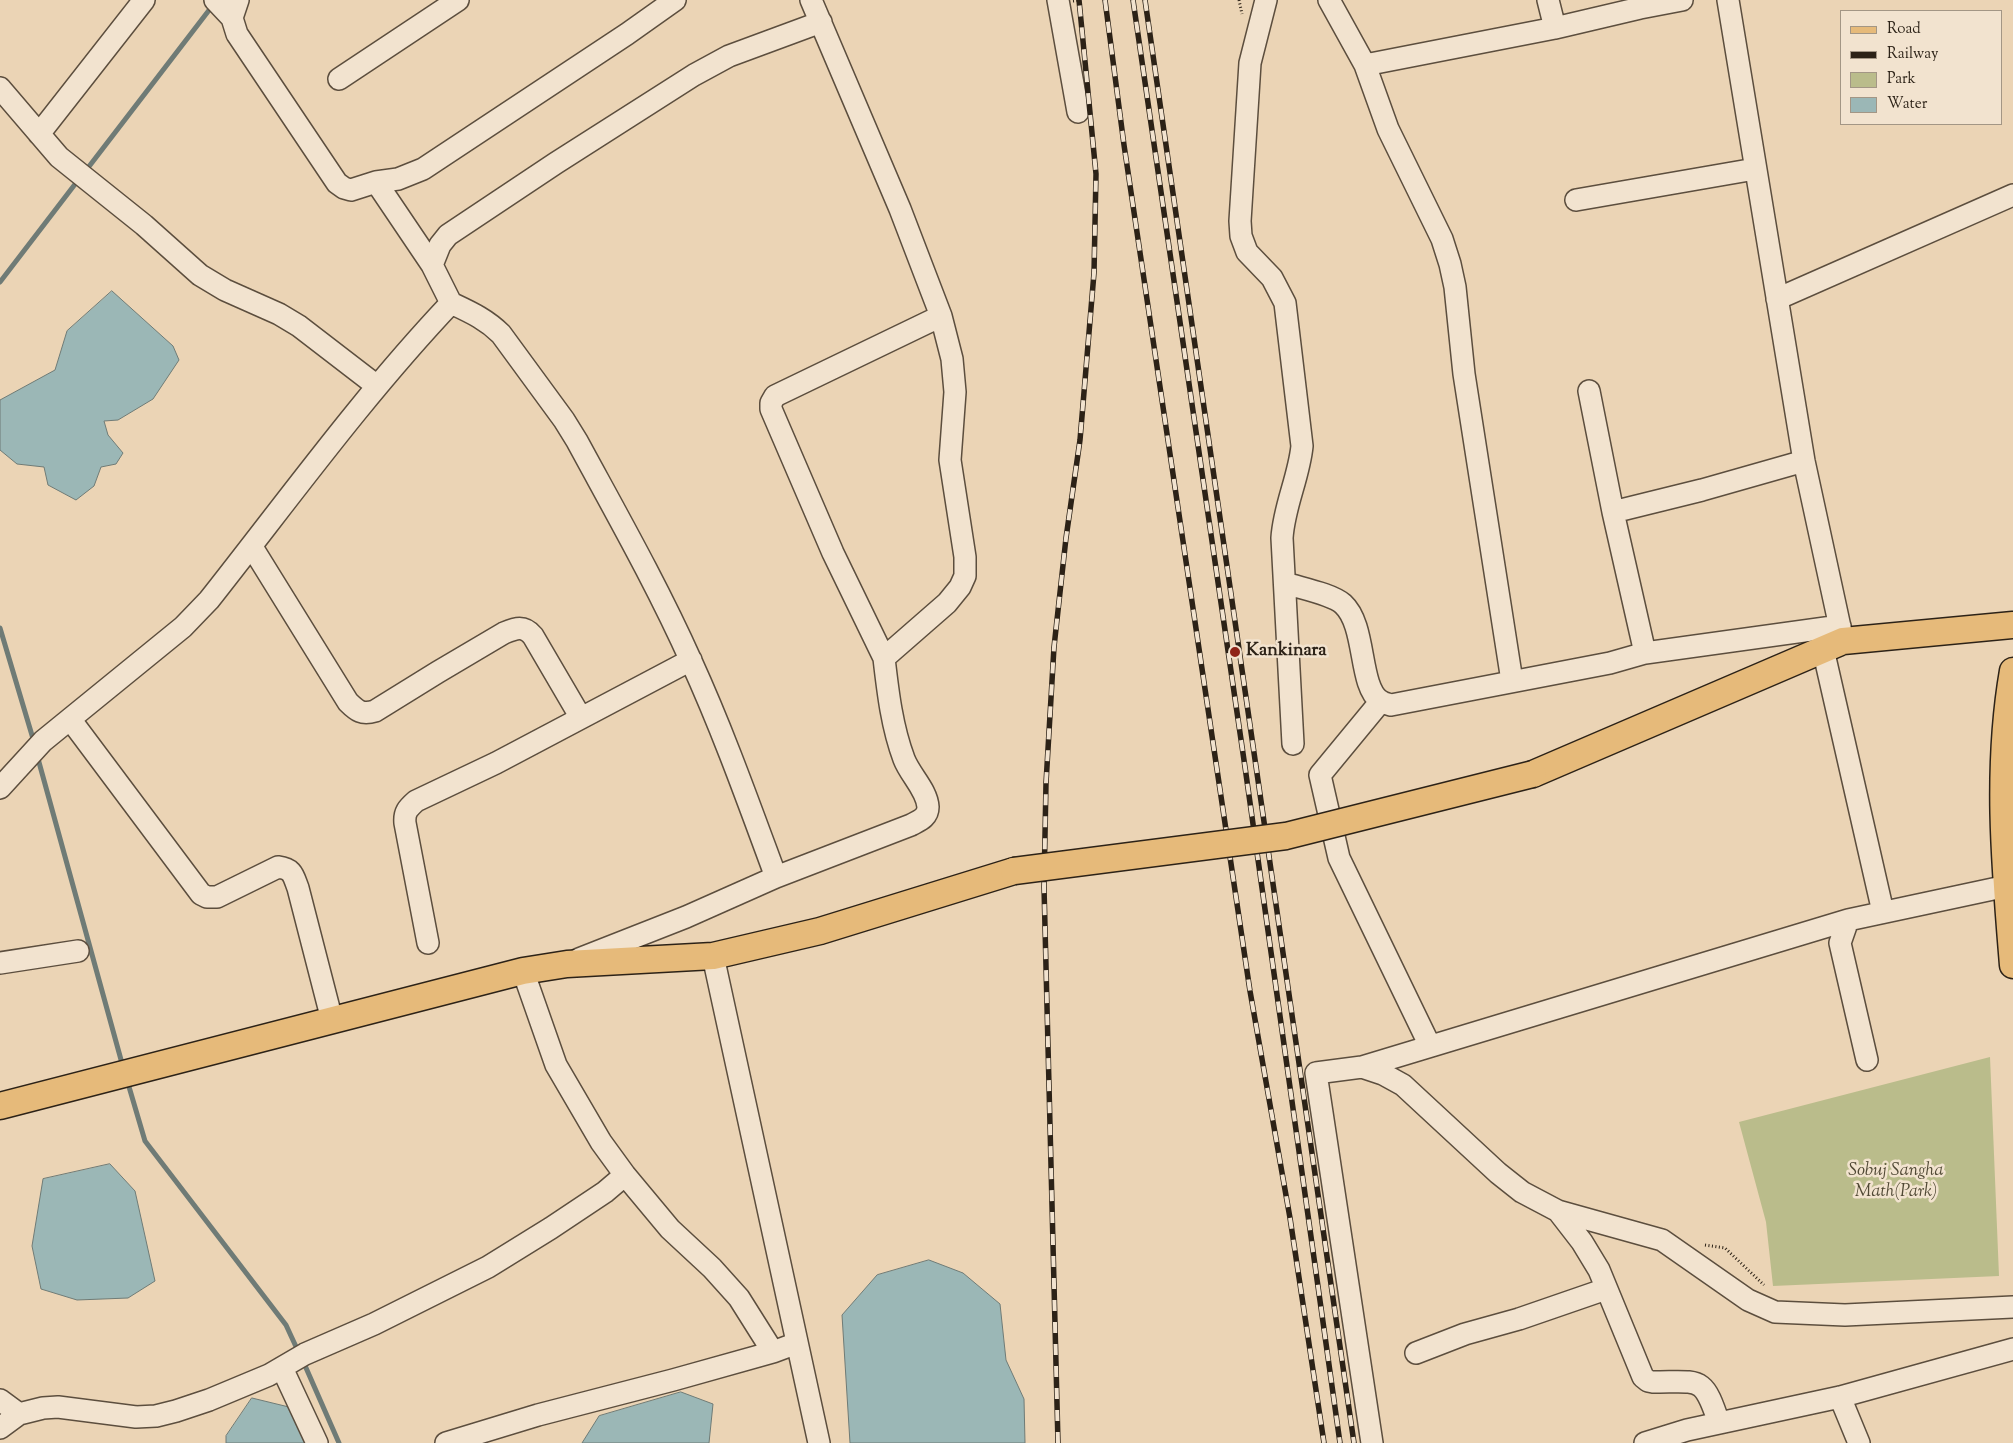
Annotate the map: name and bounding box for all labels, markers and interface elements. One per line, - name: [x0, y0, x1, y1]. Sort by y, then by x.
- legend: [1840, 10, 2003, 125]
- text: Road: [1887, 19, 1921, 40]
- text: Railway: [1887, 44, 1938, 65]
- text: Park: [1887, 69, 1916, 90]
- text: Water: [1887, 94, 1927, 115]
- place label: Kankinara: [1246, 641, 1327, 663]
- marker: Kankinara: [1228, 645, 1242, 659]
- park label: Sobuj Sangha Math(Park): [1848, 1161, 1944, 1204]

